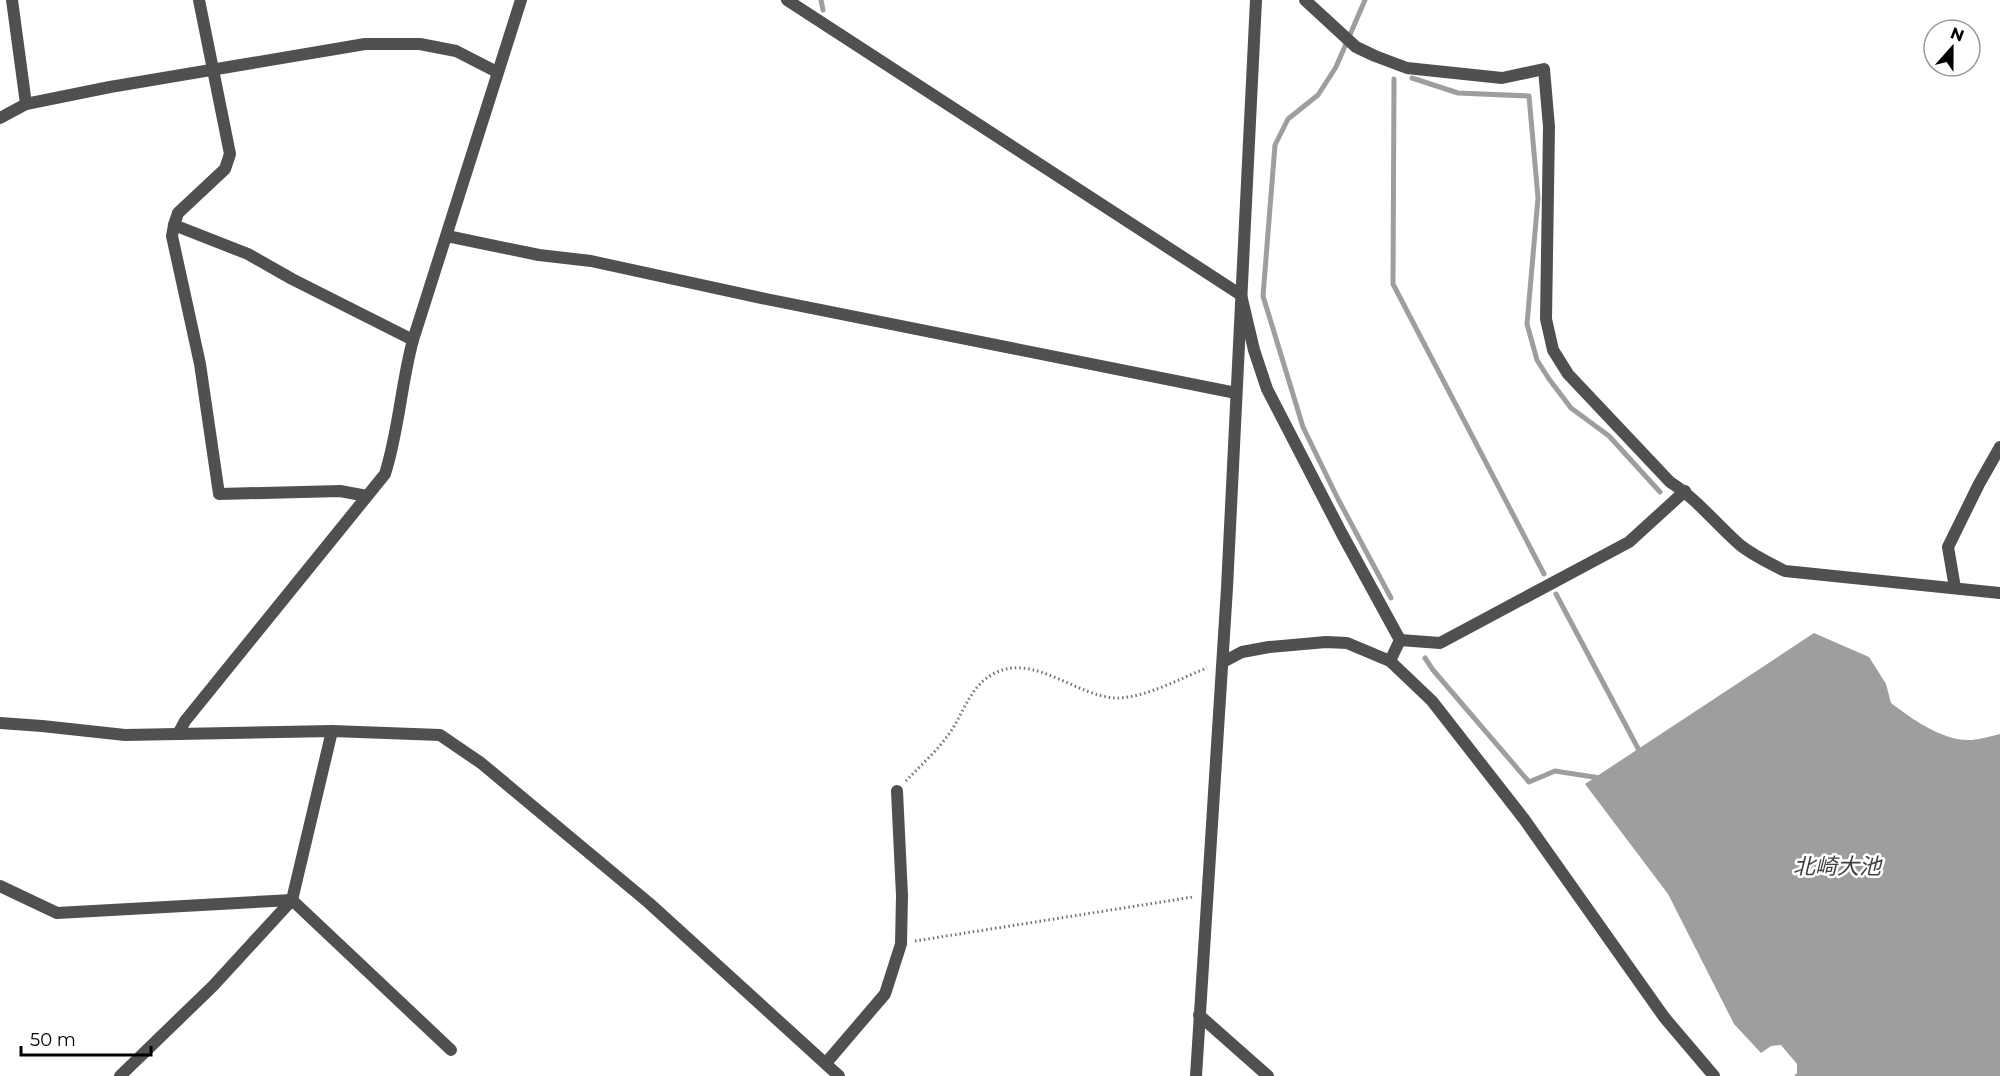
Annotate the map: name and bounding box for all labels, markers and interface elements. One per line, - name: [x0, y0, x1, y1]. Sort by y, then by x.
- north arrow: [1922, 18, 1982, 78]
- text: N: [1948, 23, 1967, 46]
- water label: 北崎大池: [1793, 853, 1883, 880]
- scale bar: [21, 1019, 152, 1057]
- text: 50 m: [30, 1029, 76, 1051]

